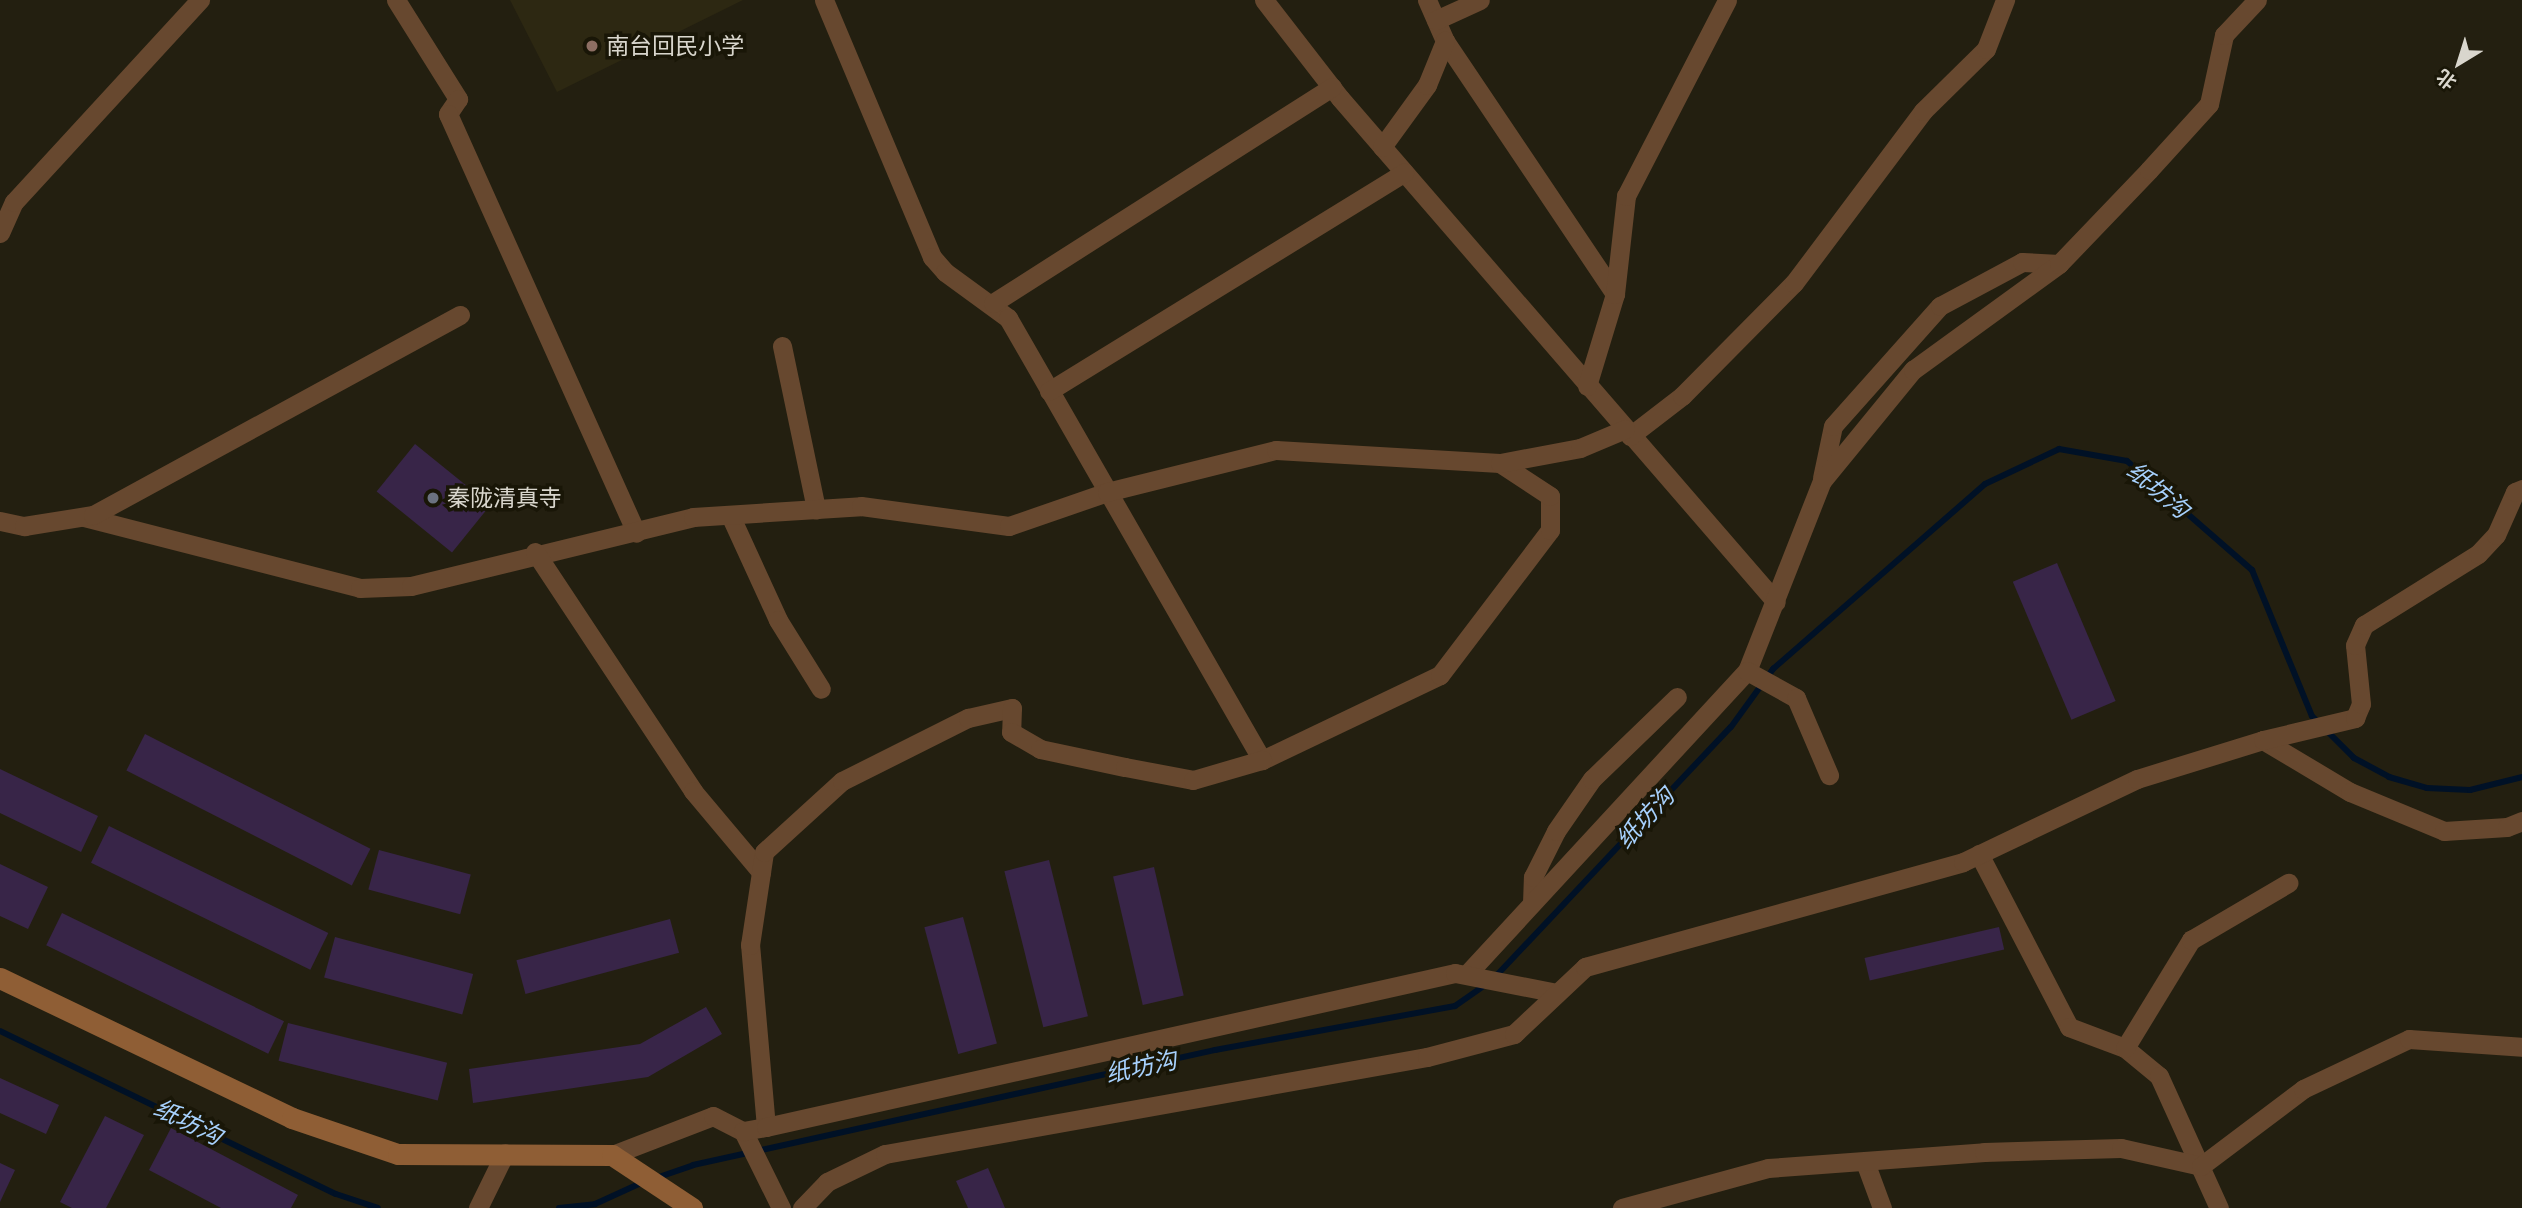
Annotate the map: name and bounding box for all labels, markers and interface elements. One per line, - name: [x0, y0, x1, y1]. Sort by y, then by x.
- north arrow: [2424, 28, 2494, 98]
- place label: 南台回民小学: [606, 32, 744, 60]
- marker: 南台回民小学: [584, 38, 600, 54]
- text: 北: [2431, 64, 2461, 95]
- water label: 纸坊沟: [2121, 456, 2195, 524]
- place label: 秦陇清真寺: [447, 484, 562, 512]
- marker: 秦陇清真寺: [425, 490, 441, 506]
- water label: 纸坊沟: [1610, 782, 1680, 854]
- water label: 纸坊沟: [1103, 1045, 1179, 1089]
- water label: 纸坊沟: [149, 1093, 227, 1151]

